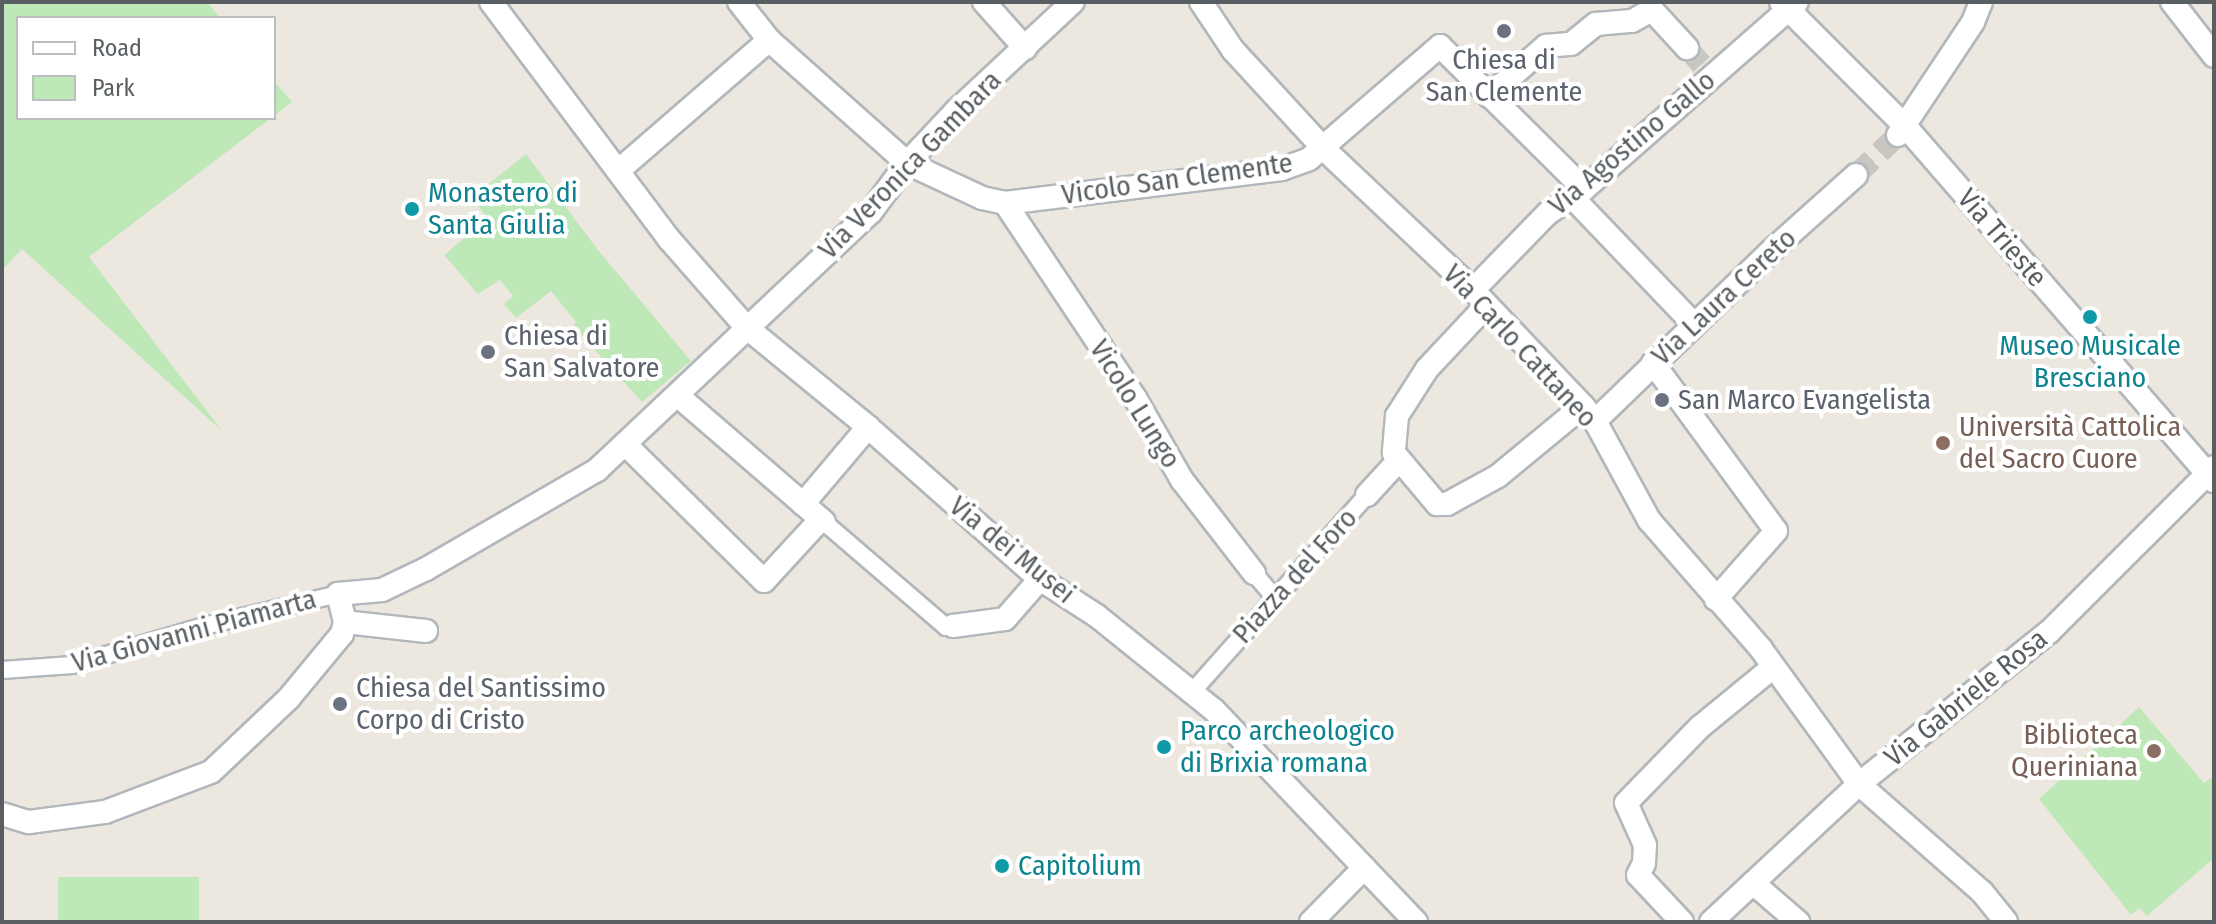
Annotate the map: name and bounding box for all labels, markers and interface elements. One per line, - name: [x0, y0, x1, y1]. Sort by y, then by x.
- legend: [16, 16, 276, 120]
- marker: Chiesa di San Clemente: [1495, 22, 1513, 40]
- text: Road: [92, 34, 142, 62]
- place label: Chiesa di San Clemente: [1426, 43, 1582, 109]
- street label: Via Veronica Gambara: [811, 64, 1009, 266]
- street label: Via Agostino Gallo: [1542, 64, 1722, 222]
- text: Park: [92, 74, 135, 102]
- street label: Vicolo San Clemente: [1059, 146, 1295, 212]
- place label: Monastero di Santa Giulia: [428, 176, 578, 242]
- street label: Via Trieste: [1950, 182, 2054, 294]
- marker: Monastero di Santa Giulia: [403, 200, 421, 218]
- street label: Via Laura Cereto: [1645, 222, 1803, 372]
- street label: Via Carlo Cattaneo: [1436, 258, 1604, 434]
- marker: Museo Musicale Bresciano: [2081, 308, 2099, 326]
- place label: Chiesa di San Salvatore: [504, 319, 659, 385]
- place label: Museo Musicale Bresciano: [1999, 329, 2181, 395]
- street label: Vicolo Lungo: [1082, 334, 1188, 474]
- marker: Chiesa di San Salvatore: [479, 343, 497, 361]
- place label: San Marco Evangelista: [1678, 383, 1931, 417]
- marker: San Marco Evangelista: [1653, 391, 1671, 409]
- place label: Università Cattolica del Sacro Cuore: [1959, 410, 2181, 476]
- marker: Università Cattolica del Sacro Cuore: [1934, 434, 1952, 452]
- street label: Via dei Musei: [943, 489, 1081, 611]
- street label: Piazza del Foro: [1226, 502, 1364, 650]
- street label: Via Giovanni Piamarta: [68, 582, 320, 680]
- street label: Via Gabriele Rosa: [1878, 622, 2054, 774]
- place label: Chiesa del Santissimo Corpo di Cristo: [356, 671, 606, 737]
- marker: Chiesa del Santissimo Corpo di Cristo: [331, 695, 349, 713]
- place label: Parco archeologico di Brixia romana: [1180, 714, 1395, 780]
- place label: Biblioteca Queriniana: [2011, 718, 2138, 784]
- marker: Parco archeologico di Brixia romana: [1155, 738, 1173, 756]
- marker: Biblioteca Queriniana: [2145, 742, 2163, 760]
- place label: Capitolium: [1018, 849, 1142, 883]
- marker: Capitolium: [993, 857, 1011, 875]

